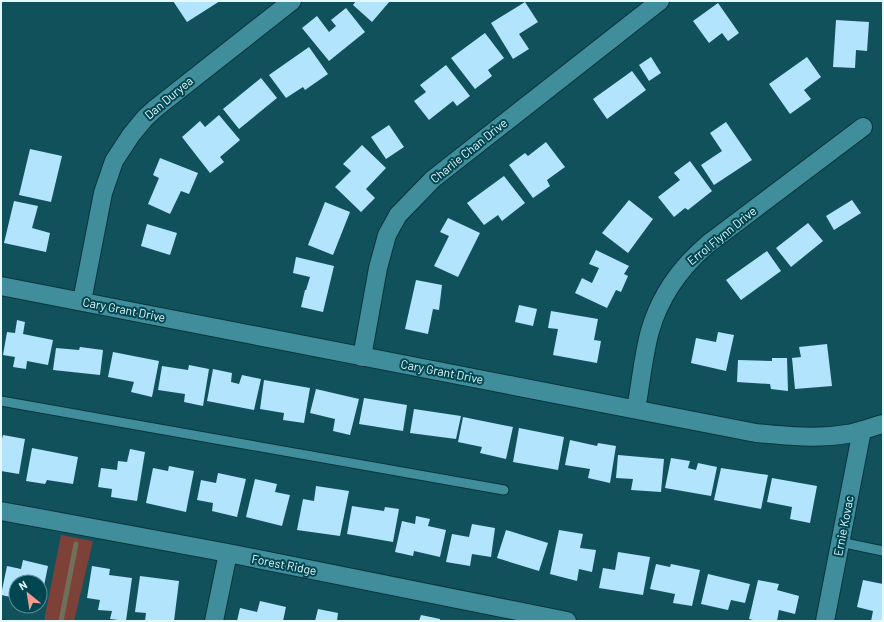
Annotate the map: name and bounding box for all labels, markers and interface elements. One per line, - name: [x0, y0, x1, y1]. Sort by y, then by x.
- street label: Dan Duryea: [141, 73, 195, 121]
- street label: Charlie Chan Drive: [427, 115, 509, 185]
- street label: Errol Flynn Drive: [684, 203, 759, 267]
- street label: Cary Grant Drive: [82, 294, 167, 324]
- street label: Cary Grant Drive: [400, 356, 485, 386]
- street label: Ernie Kovac: [830, 494, 856, 557]
- street label: Forest Ridge: [251, 551, 318, 577]
- north arrow: [8, 574, 48, 614]
- text: N: [16, 577, 29, 592]

